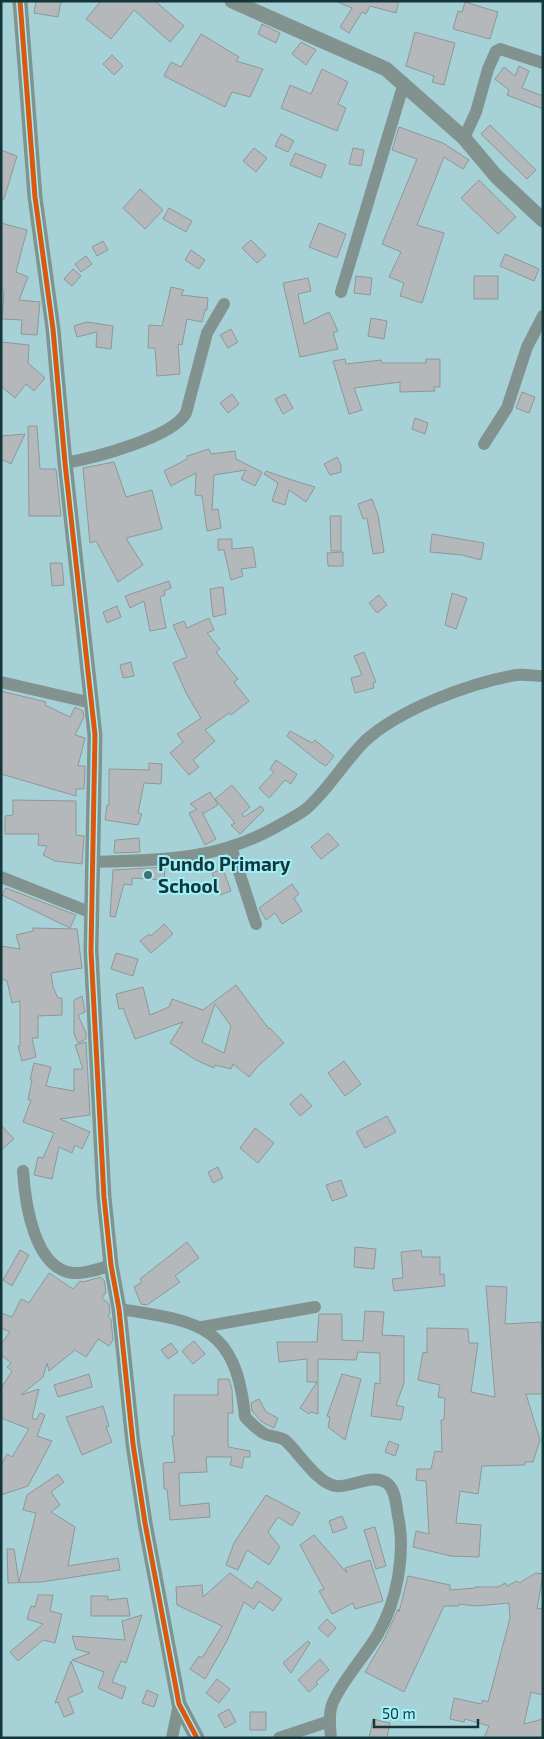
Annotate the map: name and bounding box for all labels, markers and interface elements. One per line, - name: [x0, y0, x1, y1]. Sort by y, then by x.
- place label: Pundo Primary School: [158, 852, 291, 897]
- marker: Pundo Primary School: [142, 869, 154, 881]
- scale bar: [374, 1696, 478, 1728]
- text: 50 m: [382, 1704, 416, 1722]

